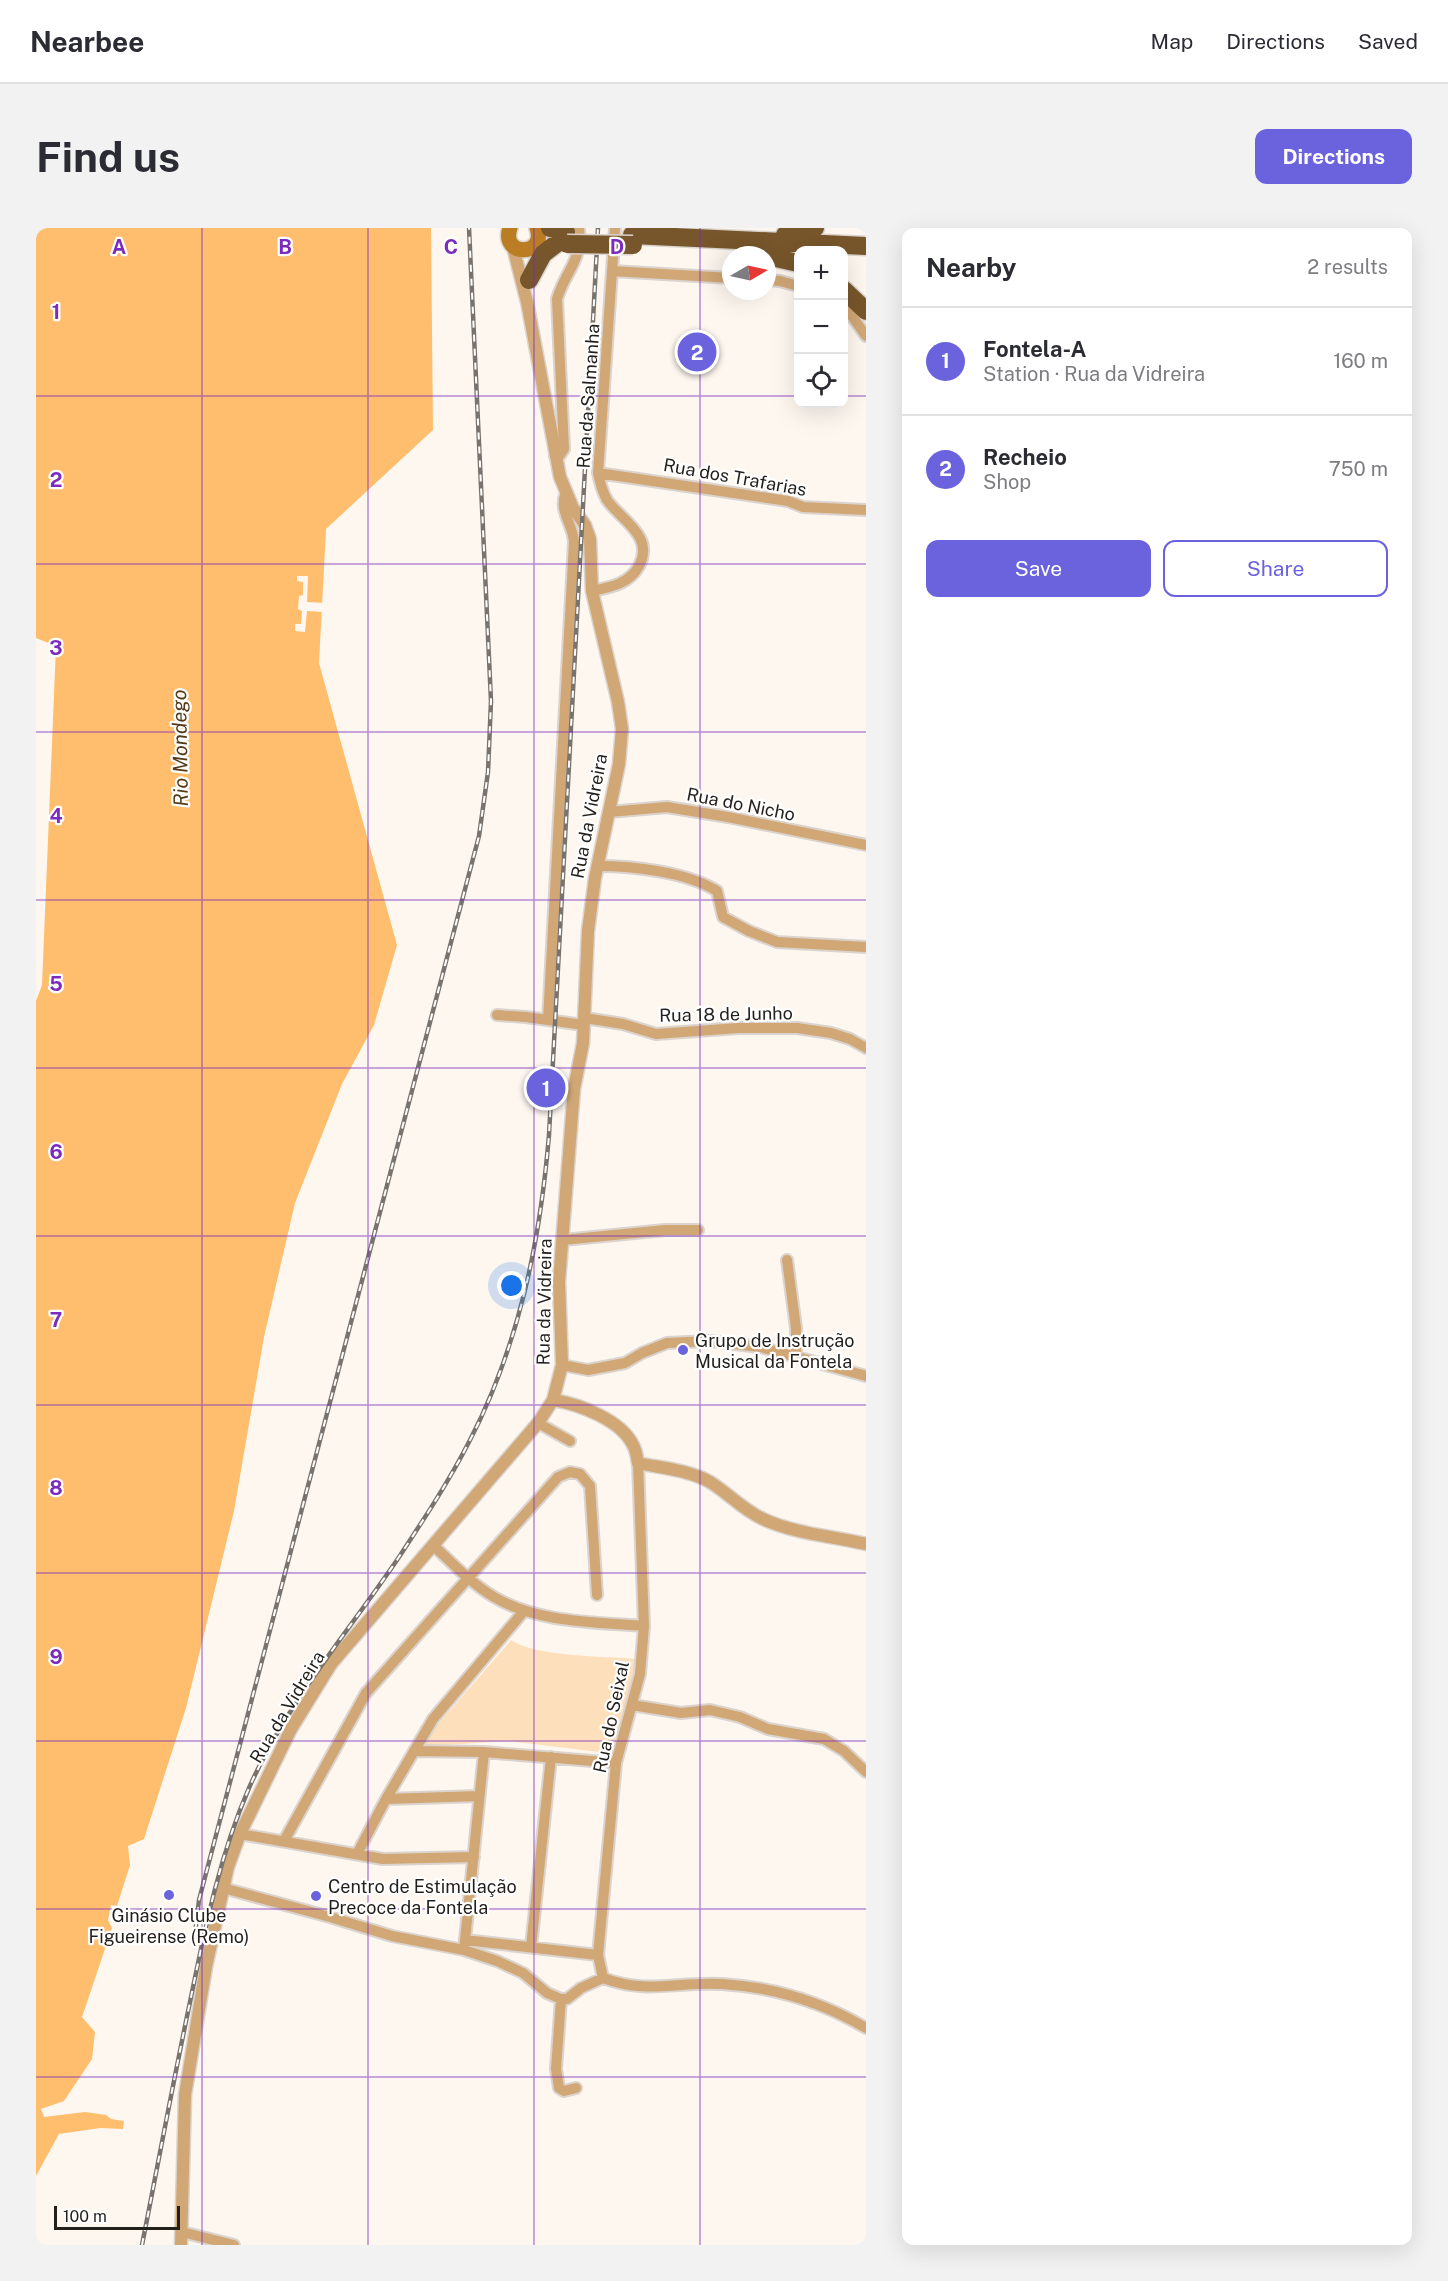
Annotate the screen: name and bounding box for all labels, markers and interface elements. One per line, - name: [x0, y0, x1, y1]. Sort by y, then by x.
- text: Nearbee: [30, 25, 144, 58]
- text: Map: [1151, 29, 1193, 54]
- text: Directions: [1226, 29, 1325, 54]
- text: Saved: [1358, 29, 1418, 54]
- button: Directions: [1255, 129, 1412, 184]
- text: Find us: [36, 132, 180, 181]
- text: A: [112, 235, 126, 259]
- text: B: [278, 235, 292, 259]
- text: C: [444, 235, 458, 259]
- text: D: [610, 235, 624, 259]
- north arrow: [722, 246, 776, 300]
- map controls: [794, 246, 848, 408]
- button: +: [794, 246, 848, 300]
- text: Nearby: [926, 252, 1016, 283]
- text: 2 results: [1307, 255, 1388, 279]
- text: 1: [52, 300, 60, 324]
- button: −: [794, 300, 848, 354]
- street label: Rua da Salmanha: [572, 323, 604, 469]
- pin: 2: [678, 330, 716, 374]
- text: Fontela-A: [983, 336, 1087, 362]
- text: 1: [941, 349, 950, 373]
- text: 160 m: [1333, 349, 1388, 373]
- button: locate: [794, 354, 848, 408]
- text: Station · Rua da Vidreira: [983, 362, 1205, 386]
- text: Recheio: [983, 444, 1067, 470]
- street label: Rua dos Trafarias: [662, 454, 808, 500]
- text: 2: [939, 457, 952, 481]
- text: 750 m: [1329, 457, 1388, 481]
- text: 2: [50, 468, 62, 492]
- text: Shop: [983, 470, 1031, 494]
- button: Save: [926, 540, 1151, 597]
- button: Share: [1163, 540, 1388, 597]
- text: 3: [49, 636, 63, 660]
- water label: Rio Mondego: [167, 689, 193, 807]
- street label: Rua da Vidreira: [567, 752, 611, 880]
- street label: Rua do Nicho: [685, 783, 797, 825]
- text: 4: [49, 804, 63, 828]
- text: 5: [49, 972, 63, 996]
- street label: Rua 18 de Junho: [659, 1002, 793, 1026]
- pin: 1: [526, 1066, 566, 1110]
- text: 6: [49, 1140, 63, 1164]
- street label: Rua da Vidreira: [532, 1238, 556, 1366]
- your location: [497, 1271, 526, 1300]
- text: 7: [50, 1308, 62, 1332]
- place label: Grupo de Instrução Musical da Fontela: [695, 1330, 855, 1372]
- marker: Grupo de Instrução Musical da Fontela: [676, 1343, 690, 1357]
- text: 8: [49, 1476, 63, 1500]
- text: 9: [49, 1645, 63, 1669]
- street label: Rua da Vidreira: [245, 1647, 329, 1767]
- street label: Rua do Seixal: [589, 1659, 633, 1775]
- place label: Centro de Estimulação Precoce da Fontela: [328, 1876, 517, 1918]
- marker: Ginásio Clube Figueirense (Remo): [162, 1888, 176, 1902]
- marker: Centro de Estimulação Precoce da Fontela: [309, 1889, 323, 1903]
- place label: Ginásio Clube Figueirense (Remo): [89, 1905, 249, 1947]
- scale bar: [54, 2203, 180, 2230]
- text: 100 m: [63, 2207, 107, 2226]

